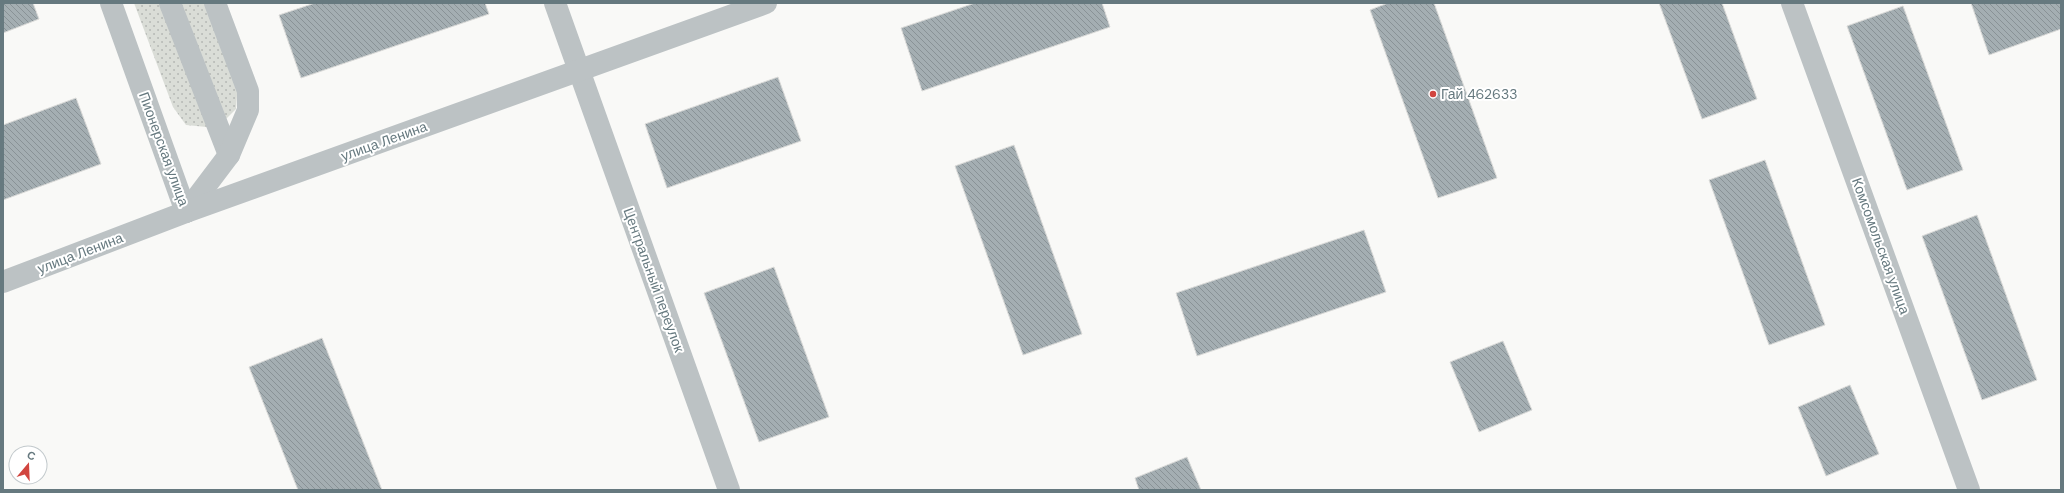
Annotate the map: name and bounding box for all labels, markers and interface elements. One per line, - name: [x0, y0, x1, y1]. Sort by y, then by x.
- place label: Гай 462633: [1441, 85, 1517, 103]
- marker: Гай 462633: [1428, 89, 1438, 99]
- street label: Пионерская улица: [135, 90, 193, 209]
- street label: улица Ленина: [339, 117, 430, 165]
- street label: Комсомольская улица: [1848, 175, 1914, 317]
- street label: Центральный переулок: [619, 205, 689, 355]
- street label: улица Ленина: [35, 228, 126, 278]
- north arrow: [8, 445, 48, 485]
- text: С: [25, 448, 37, 463]

